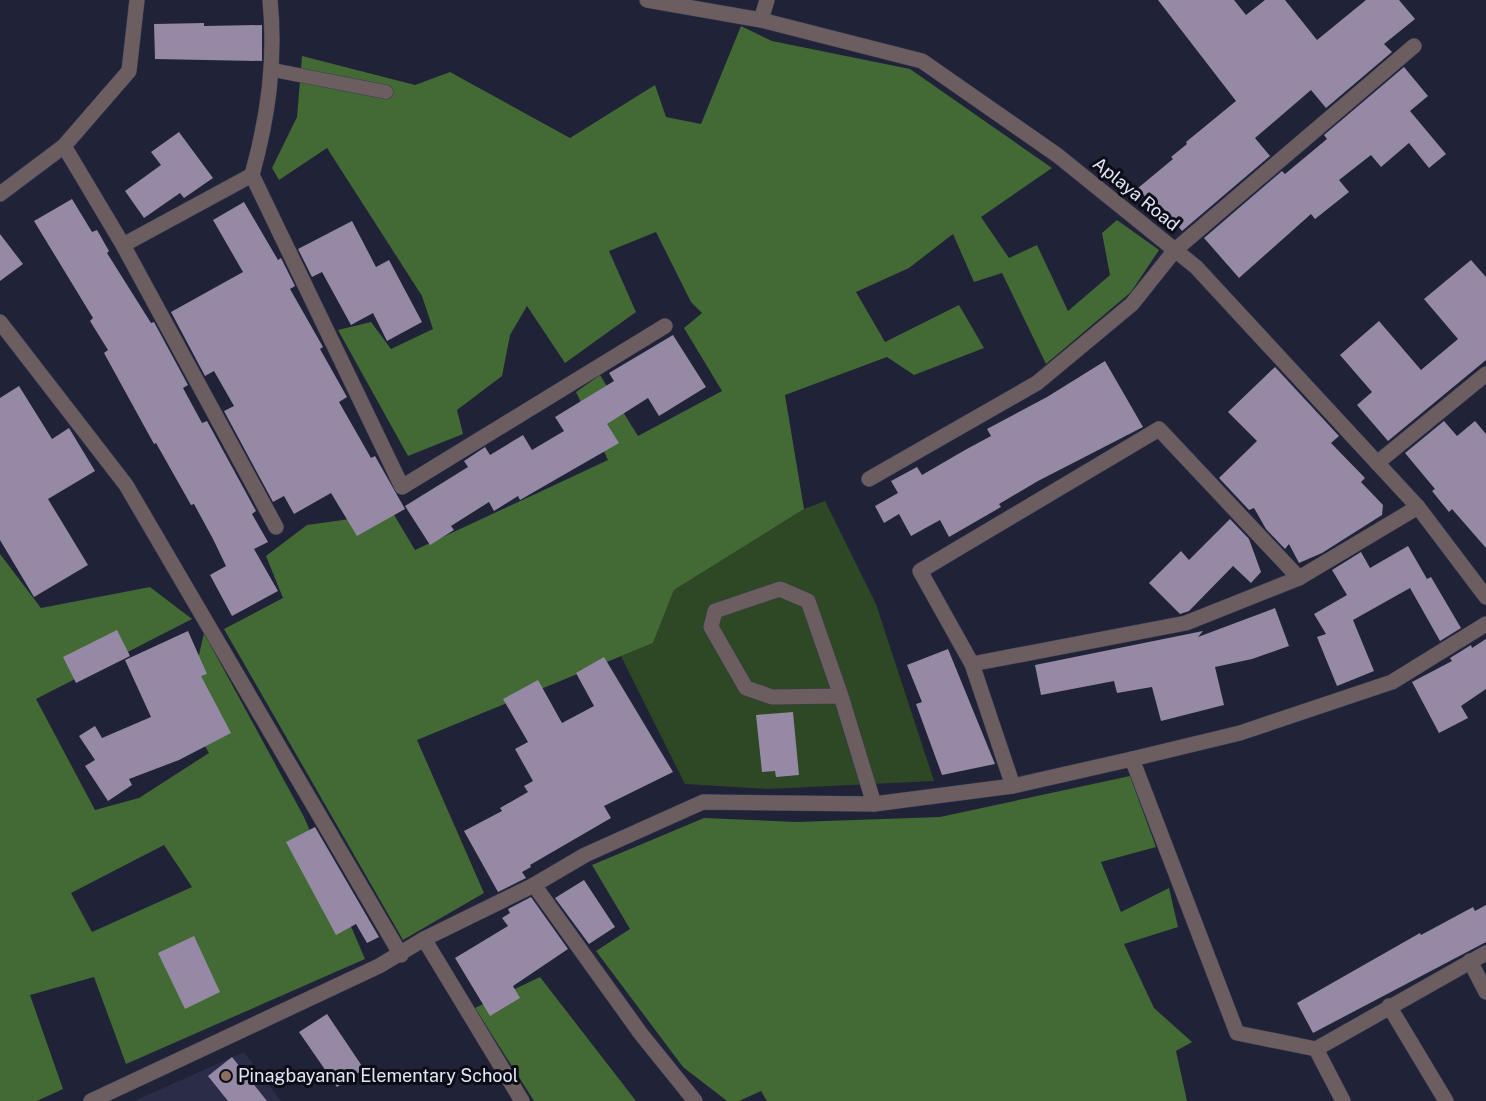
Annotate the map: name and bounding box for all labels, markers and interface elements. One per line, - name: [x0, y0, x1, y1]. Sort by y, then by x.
- street label: Aplaya Road: [1089, 152, 1184, 235]
- place label: Pinagbayanan Elementary School: [238, 1065, 518, 1086]
- marker: Pinagbayanan Elementary School: [219, 1069, 233, 1083]

